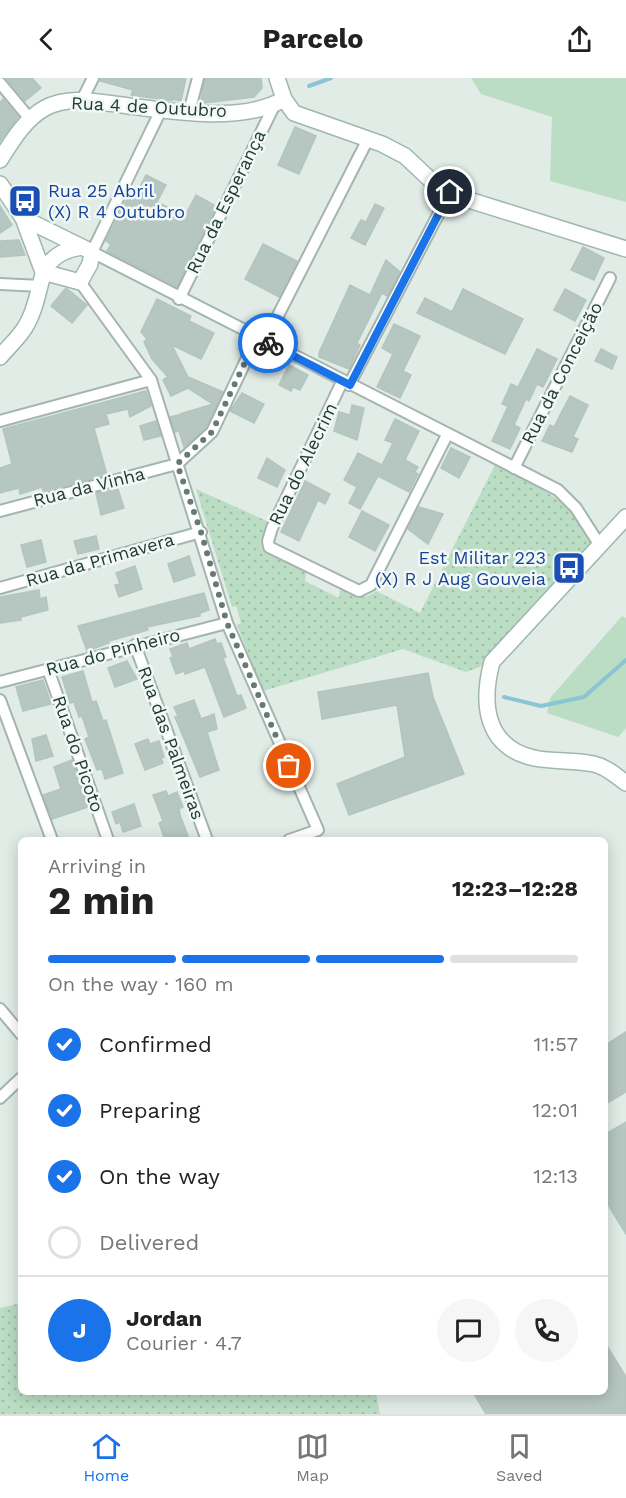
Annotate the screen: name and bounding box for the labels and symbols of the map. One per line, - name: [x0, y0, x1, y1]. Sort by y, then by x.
- street label: Rua 4 de Outubro: [71, 92, 228, 121]
- street label: Rua da Esperança: [182, 126, 269, 277]
- pin: [424, 166, 475, 217]
- place label: Rua 25 Abril (X) R 4 Outubro: [48, 180, 185, 222]
- bus stop icon: Rua 25 Abril (X) R 4 Outubro: [7, 183, 43, 219]
- street label: Rua da Conceição: [517, 298, 606, 447]
- courier: [238, 313, 298, 373]
- street label: Rua do Alecrim: [264, 399, 341, 528]
- street label: Rua da Vinha: [31, 462, 147, 511]
- street label: Rua da Primavera: [23, 528, 176, 591]
- place label: Est Militar 223 (X) R J Aug Gouveia: [375, 547, 546, 589]
- bus stop icon: Est Militar 223 (X) R J Aug Gouveia: [551, 550, 587, 586]
- street label: Rua do Pinheiro: [43, 624, 182, 680]
- street label: Rua das Palmeiras: [134, 663, 209, 822]
- street label: Rua do Picoto: [49, 693, 108, 815]
- pin: [263, 740, 314, 791]

